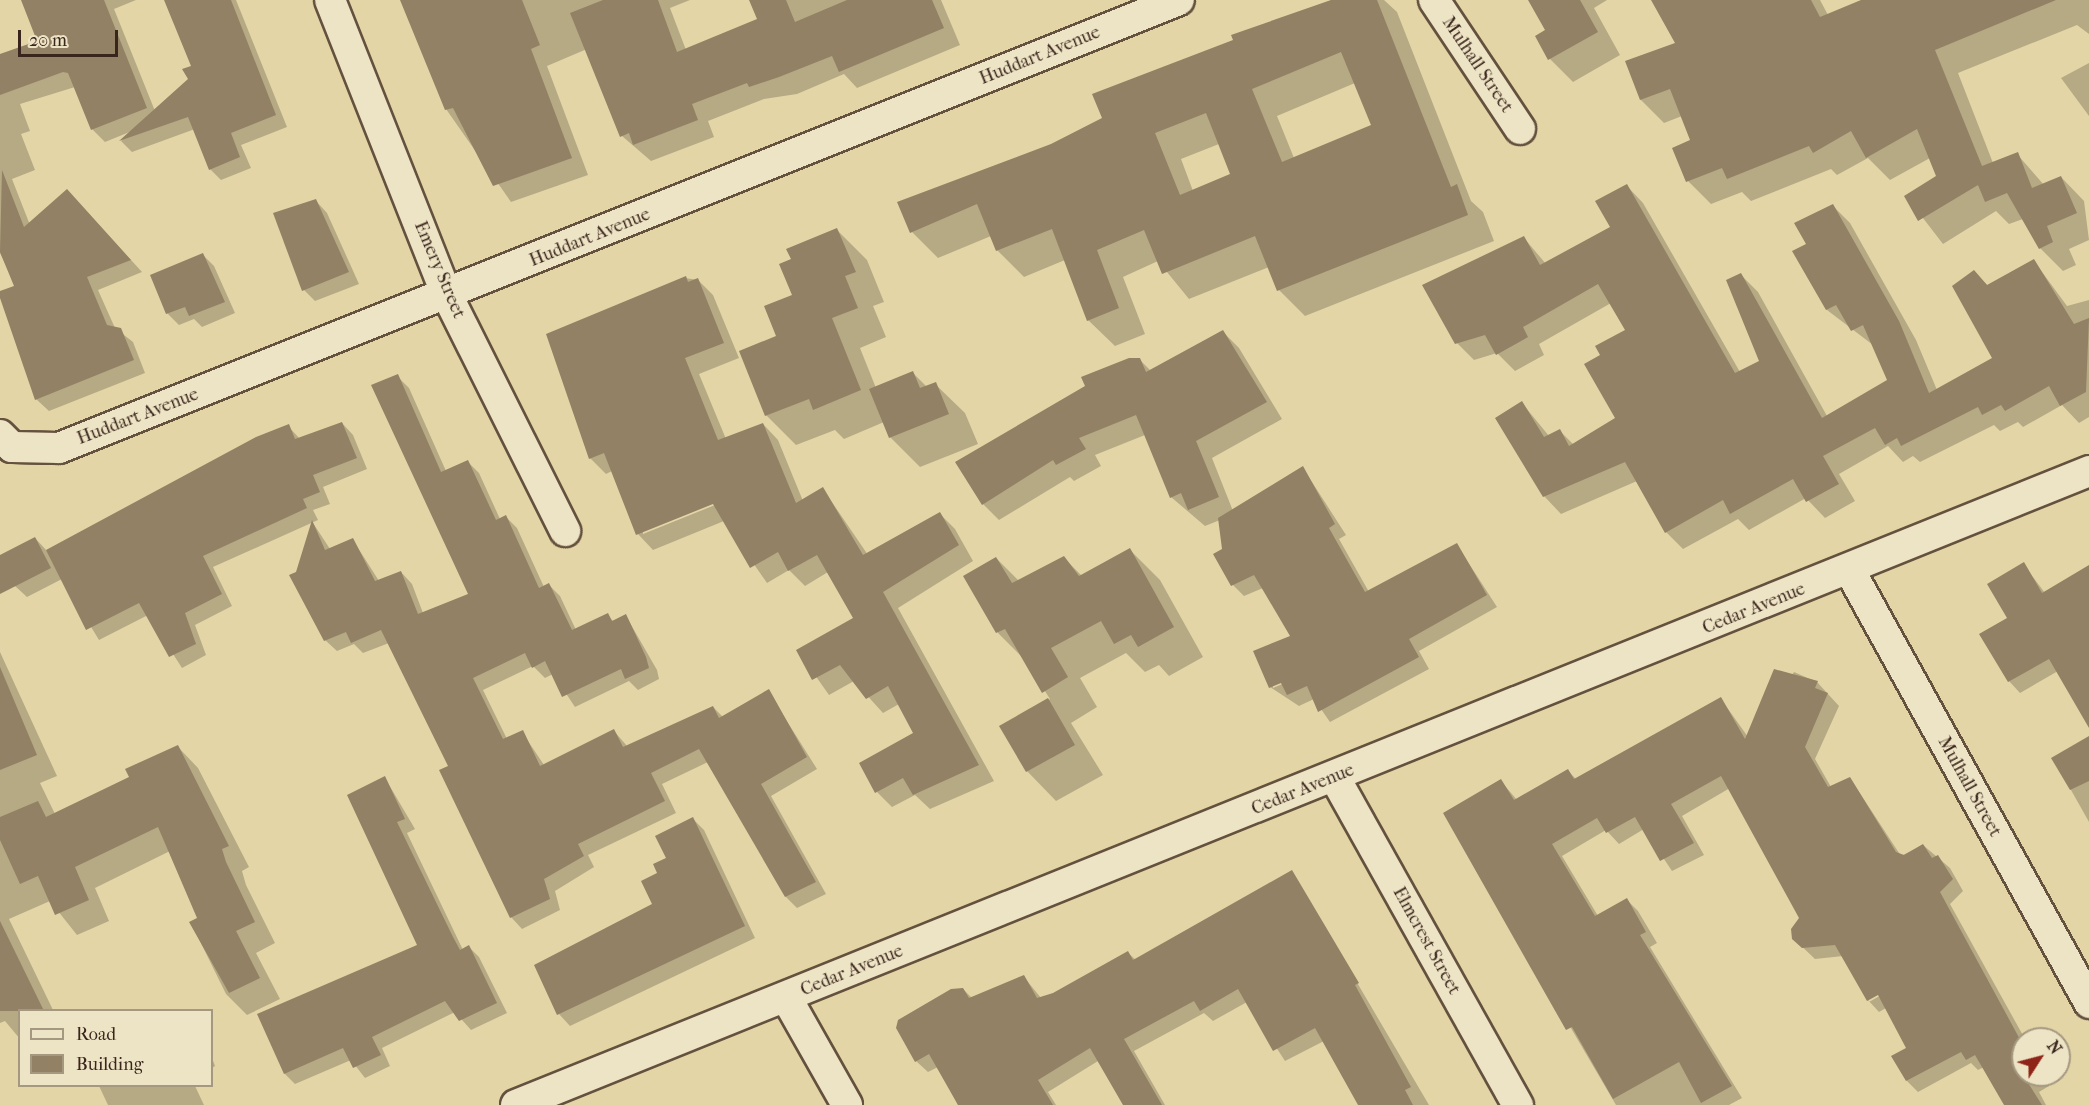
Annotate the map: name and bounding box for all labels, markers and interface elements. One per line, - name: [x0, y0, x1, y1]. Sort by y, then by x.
- street label: Mulhall Street: [1437, 13, 1517, 117]
- scale bar: [21, 18, 122, 56]
- street label: Huddart Avenue: [977, 22, 1103, 90]
- text: 20 m: [29, 30, 67, 51]
- street label: Huddart Avenue: [527, 204, 653, 272]
- street label: Emery Street: [409, 218, 469, 322]
- street label: Huddart Avenue: [74, 384, 202, 450]
- street label: Cedar Avenue: [1700, 579, 1808, 639]
- street label: Mulhall Street: [1933, 733, 2005, 841]
- street label: Cedar Avenue: [1249, 760, 1357, 820]
- street label: Elmcrest Street: [1388, 883, 1464, 999]
- street label: Cedar Avenue: [798, 941, 906, 1001]
- legend: [18, 1009, 213, 1087]
- text: Road: [76, 1024, 116, 1045]
- north arrow: [2011, 1027, 2071, 1087]
- text: N: [2043, 1037, 2066, 1058]
- text: Building: [76, 1054, 143, 1075]

